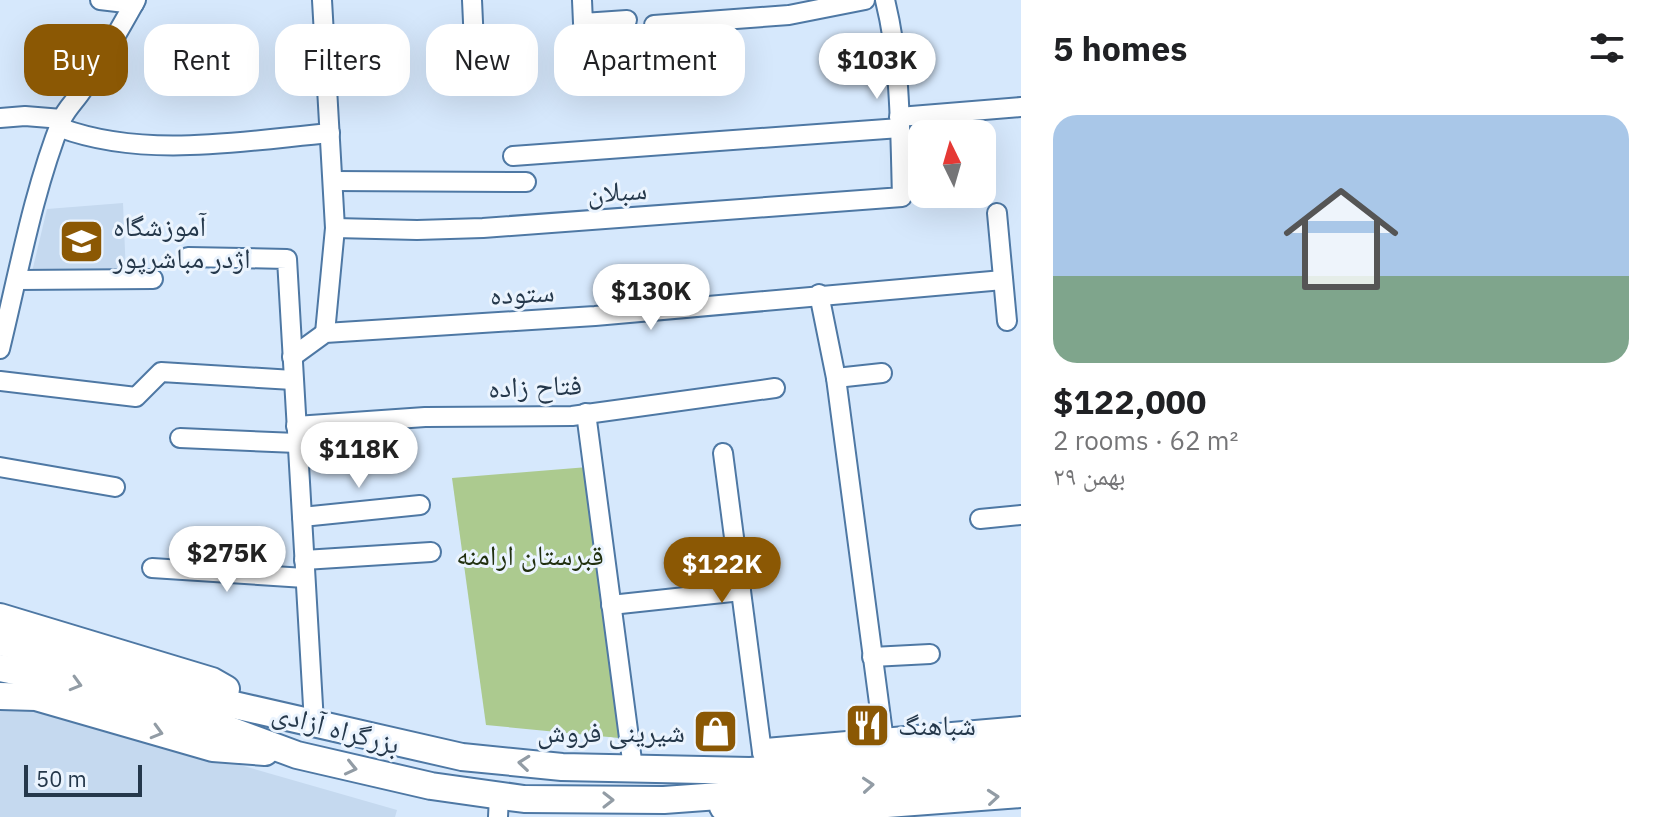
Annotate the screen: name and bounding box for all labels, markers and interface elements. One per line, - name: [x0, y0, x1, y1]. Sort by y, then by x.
- chip: Buy: [24, 24, 128, 96]
- chip: Rent: [144, 24, 259, 96]
- chip: Filters: [275, 24, 410, 96]
- chip: New: [426, 24, 538, 96]
- chip: Apartment: [554, 24, 745, 96]
- text: 5 homes: [1053, 26, 1188, 70]
- icon: filters: [1585, 26, 1629, 70]
- pin: $103K: [821, 33, 933, 101]
- text: $103K: [837, 42, 917, 76]
- north arrow: [908, 120, 996, 208]
- map controls: [908, 120, 996, 208]
- icon: home: [1269, 167, 1413, 311]
- street label: سبلان: [586, 170, 648, 211]
- place label: آموزشگاه اژدر مباشرپور: [112, 207, 251, 276]
- school or university icon: آموزشگاه اژدر مباشرپور: [58, 218, 106, 266]
- pin: $130K: [595, 264, 707, 332]
- street label: ستوده: [489, 272, 555, 313]
- text: $130K: [611, 273, 691, 307]
- street label: فتاح زاده: [487, 365, 583, 406]
- text: $122,000: [1053, 379, 1206, 423]
- pin: $118K: [303, 422, 415, 490]
- text: 2 rooms · 62 m²: [1053, 423, 1238, 457]
- text: $118K: [319, 431, 399, 465]
- text: ۲۹ بهمن: [1053, 458, 1126, 492]
- pin: $275K: [171, 526, 283, 594]
- text: $275K: [187, 535, 267, 569]
- park label: قبرستان ارامنه: [456, 536, 604, 573]
- pin: $122K: [666, 537, 778, 605]
- text: $122K: [682, 546, 762, 580]
- one-way arrow: [69, 675, 83, 691]
- street label: بزرگراه آزادی: [268, 693, 404, 762]
- restaurant icon: شباهنگ: [843, 701, 891, 749]
- place label: شباهنگ: [898, 706, 976, 743]
- shop icon: شیرینی فروش: [692, 708, 740, 756]
- place label: شیرینی فروش: [537, 713, 685, 750]
- one-way arrow: [150, 723, 163, 739]
- one-way arrow: [517, 755, 530, 772]
- one-way arrow: [344, 759, 358, 776]
- scale bar: [24, 761, 142, 797]
- text: 50 m: [36, 764, 87, 793]
- one-way arrow: [862, 777, 875, 794]
- one-way arrow: [986, 789, 999, 806]
- one-way arrow: [602, 791, 615, 809]

